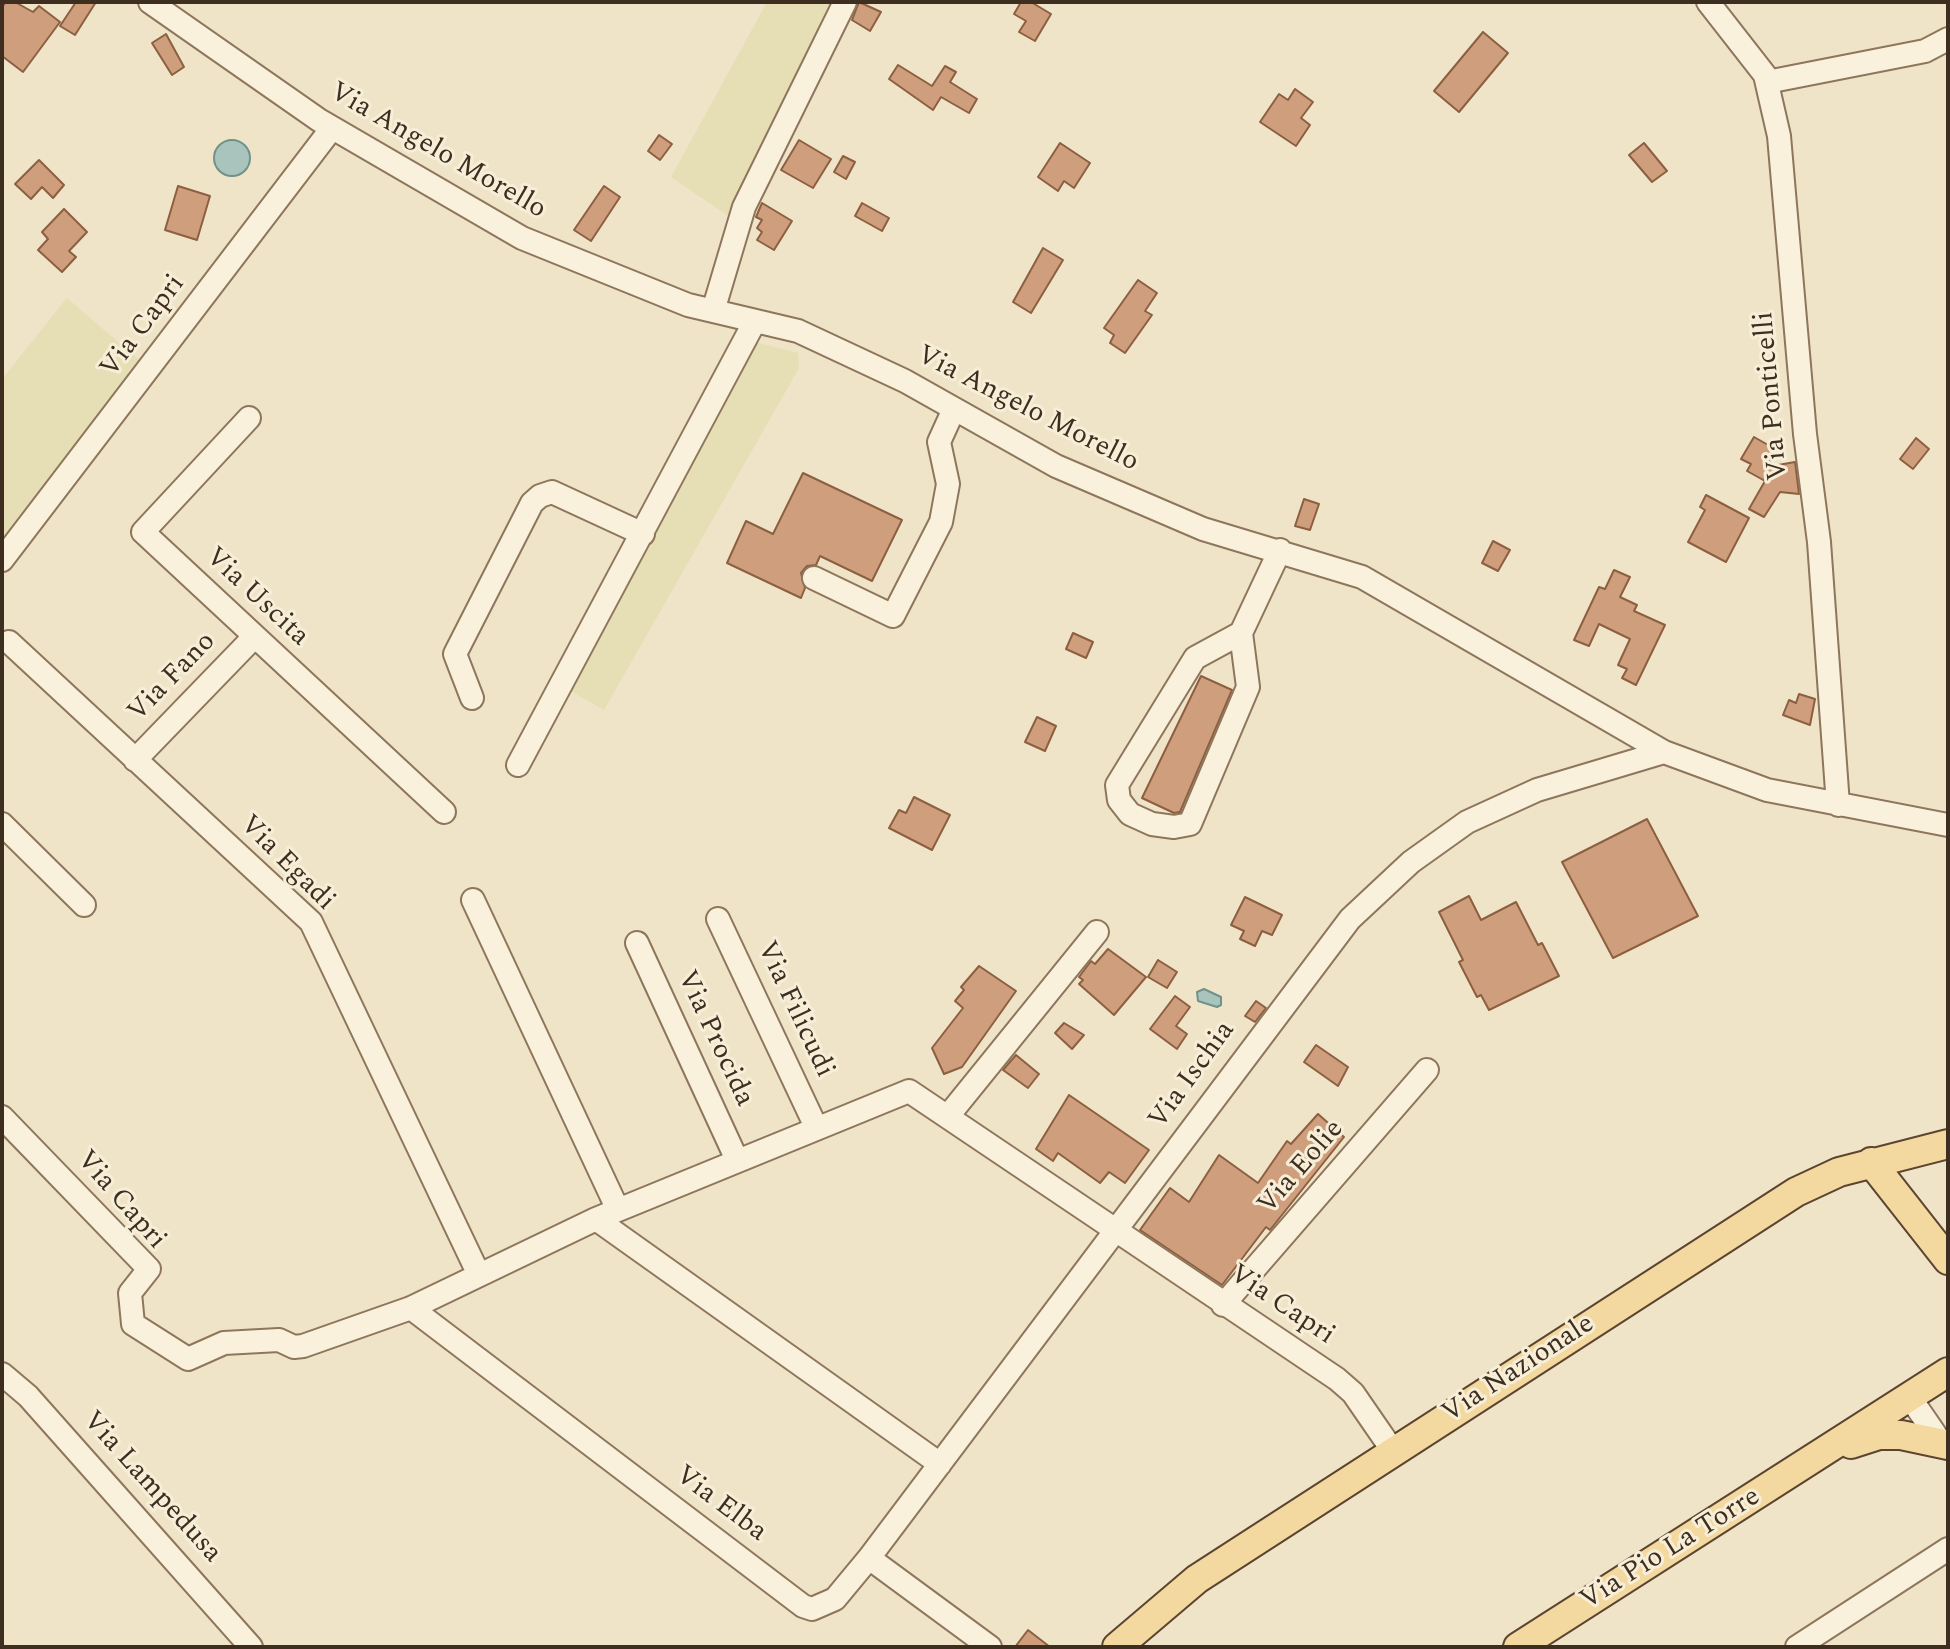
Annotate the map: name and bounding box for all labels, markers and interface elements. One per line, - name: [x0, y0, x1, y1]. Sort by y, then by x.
- street label: Via Angelo Morello: [323, 76, 551, 228]
- street label: Via Capri: [94, 269, 194, 385]
- street label: Via Ponticelli: [1749, 310, 1797, 482]
- street label: Via Angelo Morello: [910, 340, 1144, 480]
- street label: Via Uscita: [197, 541, 315, 655]
- street label: Via Fano: [122, 626, 224, 730]
- street label: Via Egadi: [231, 809, 341, 919]
- street label: Via Filicudi: [748, 937, 840, 1083]
- street label: Via Procida: [668, 966, 760, 1112]
- street label: Via Ischia: [1143, 1015, 1243, 1137]
- street label: Via Eolie: [1252, 1114, 1352, 1222]
- street label: Via Capri: [68, 1145, 172, 1257]
- street label: Via Capri: [1222, 1259, 1340, 1353]
- street label: Via Nazionale: [1437, 1308, 1601, 1432]
- street label: Via Lampedusa: [74, 1405, 228, 1571]
- street label: Via Elba: [667, 1460, 773, 1550]
- street label: Via Pio La Torre: [1575, 1481, 1767, 1619]

